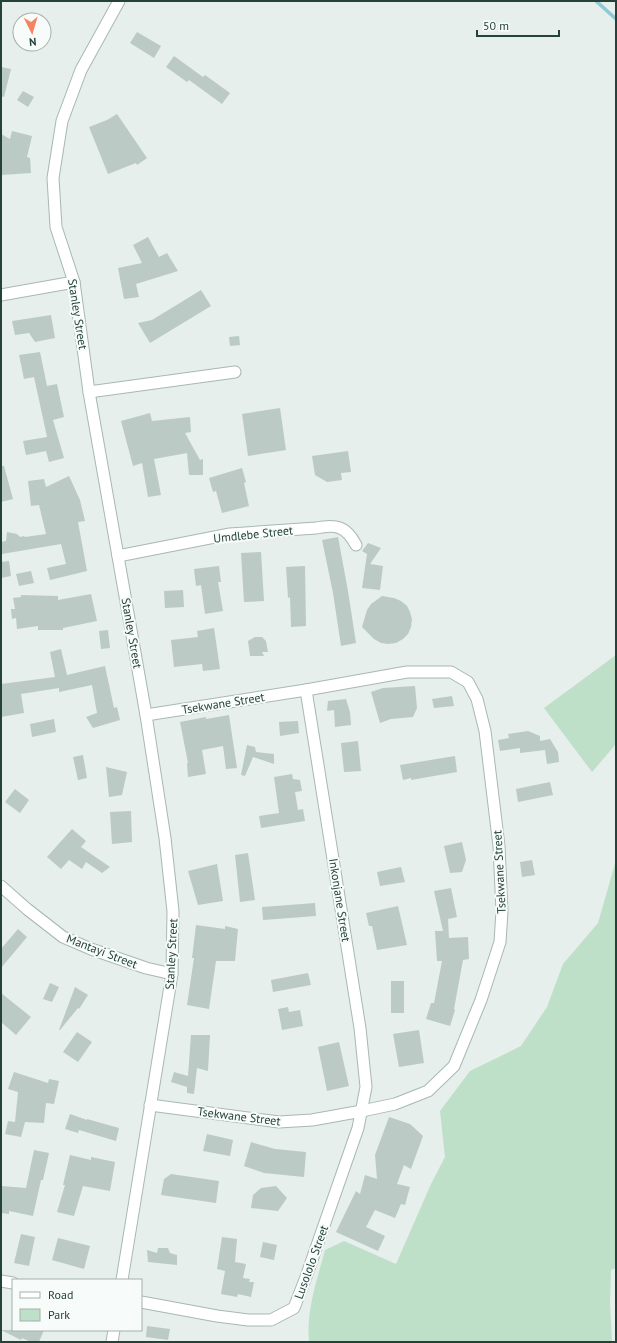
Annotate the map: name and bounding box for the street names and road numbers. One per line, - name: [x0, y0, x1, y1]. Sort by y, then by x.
- street label: Stanley Street: [65, 278, 91, 350]
- street label: Umdlebe Street: [212, 522, 294, 546]
- street label: Stanley Street: [118, 597, 146, 669]
- street label: Tsekwane Street: [181, 689, 265, 717]
- street label: Tsekwane Street: [489, 830, 509, 914]
- street label: Inkonjane Street: [326, 857, 354, 943]
- street label: Stanley Street: [162, 918, 180, 990]
- street label: Mantayi Street: [64, 931, 140, 971]
- street label: Tsekwane Street: [197, 1103, 281, 1129]
- street label: Lusololo Street: [291, 1223, 331, 1301]

